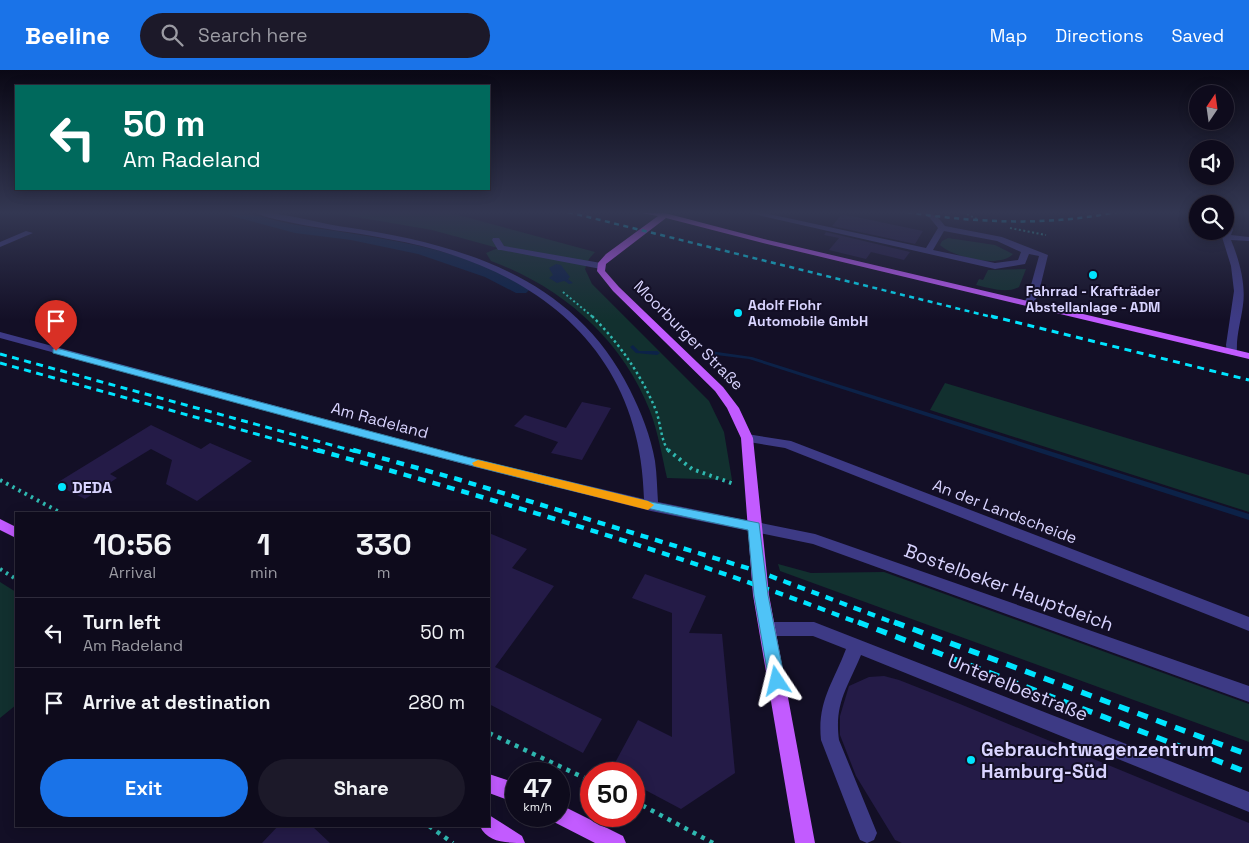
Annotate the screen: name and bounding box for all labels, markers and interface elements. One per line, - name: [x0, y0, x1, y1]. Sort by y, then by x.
- search box: [140, 13, 490, 58]
- text: Beeline: [25, 20, 110, 51]
- icon: search: [158, 21, 186, 49]
- text: Search here: [198, 23, 308, 48]
- text: Map: [990, 24, 1027, 47]
- text: Directions: [1055, 24, 1144, 47]
- text: Saved: [1172, 24, 1224, 47]
- north arrow: [1189, 85, 1234, 130]
- map controls: [1189, 85, 1234, 240]
- text: 50 m: [123, 102, 205, 146]
- icon: left: [40, 105, 105, 170]
- button: sound: [1189, 140, 1234, 185]
- text: Am Radeland: [123, 145, 261, 173]
- button: search: [1189, 195, 1234, 240]
- marker: Fahrrad - Krafträder Abstellanlage - ADM: [1087, 269, 1099, 281]
- street label: Moorburger Straße: [629, 276, 748, 395]
- place label: Fahrrad - Krafträder Abstellanlage - ADM: [1026, 282, 1161, 316]
- place label: Adolf Flohr Automobile GmbH: [748, 296, 868, 330]
- pin: [35, 300, 77, 351]
- icon: arrive: [42, 307, 70, 335]
- marker: Adolf Flohr Automobile GmbH: [732, 307, 744, 319]
- street label: Am Radeland: [329, 397, 431, 444]
- street label: An der Landscheide: [930, 474, 1080, 549]
- place label: DEDA: [72, 477, 112, 498]
- marker: DEDA: [56, 481, 68, 493]
- text: 10:56: [93, 525, 172, 564]
- text: 1: [257, 525, 271, 564]
- text: 330: [356, 525, 412, 564]
- street label: Bostelbeker Hauptdeich: [901, 538, 1117, 637]
- text: Arrival: [109, 562, 156, 583]
- text: min: [250, 562, 278, 583]
- text: m: [377, 562, 391, 583]
- text: Turn left: [83, 610, 161, 635]
- icon: left: [40, 619, 68, 647]
- text: 50 m: [420, 620, 465, 645]
- text: Am Radeland: [83, 635, 183, 656]
- street label: Unterelbestraße: [944, 648, 1092, 727]
- position arrow: [750, 654, 802, 706]
- icon: arrive: [40, 689, 68, 717]
- text: Arrive at destination: [83, 690, 271, 715]
- text: 280 m: [408, 690, 465, 715]
- place label: Gebrauchtwagenzentrum Hamburg-Süd: [981, 737, 1214, 784]
- marker: Gebrauchtwagenzentrum Hamburg-Süd: [965, 754, 977, 766]
- button: Exit: [40, 759, 248, 817]
- button: Share: [258, 759, 465, 817]
- speed limit sign: 50: [580, 762, 645, 827]
- text: 47: [523, 772, 552, 804]
- text: km/h: [523, 799, 552, 815]

